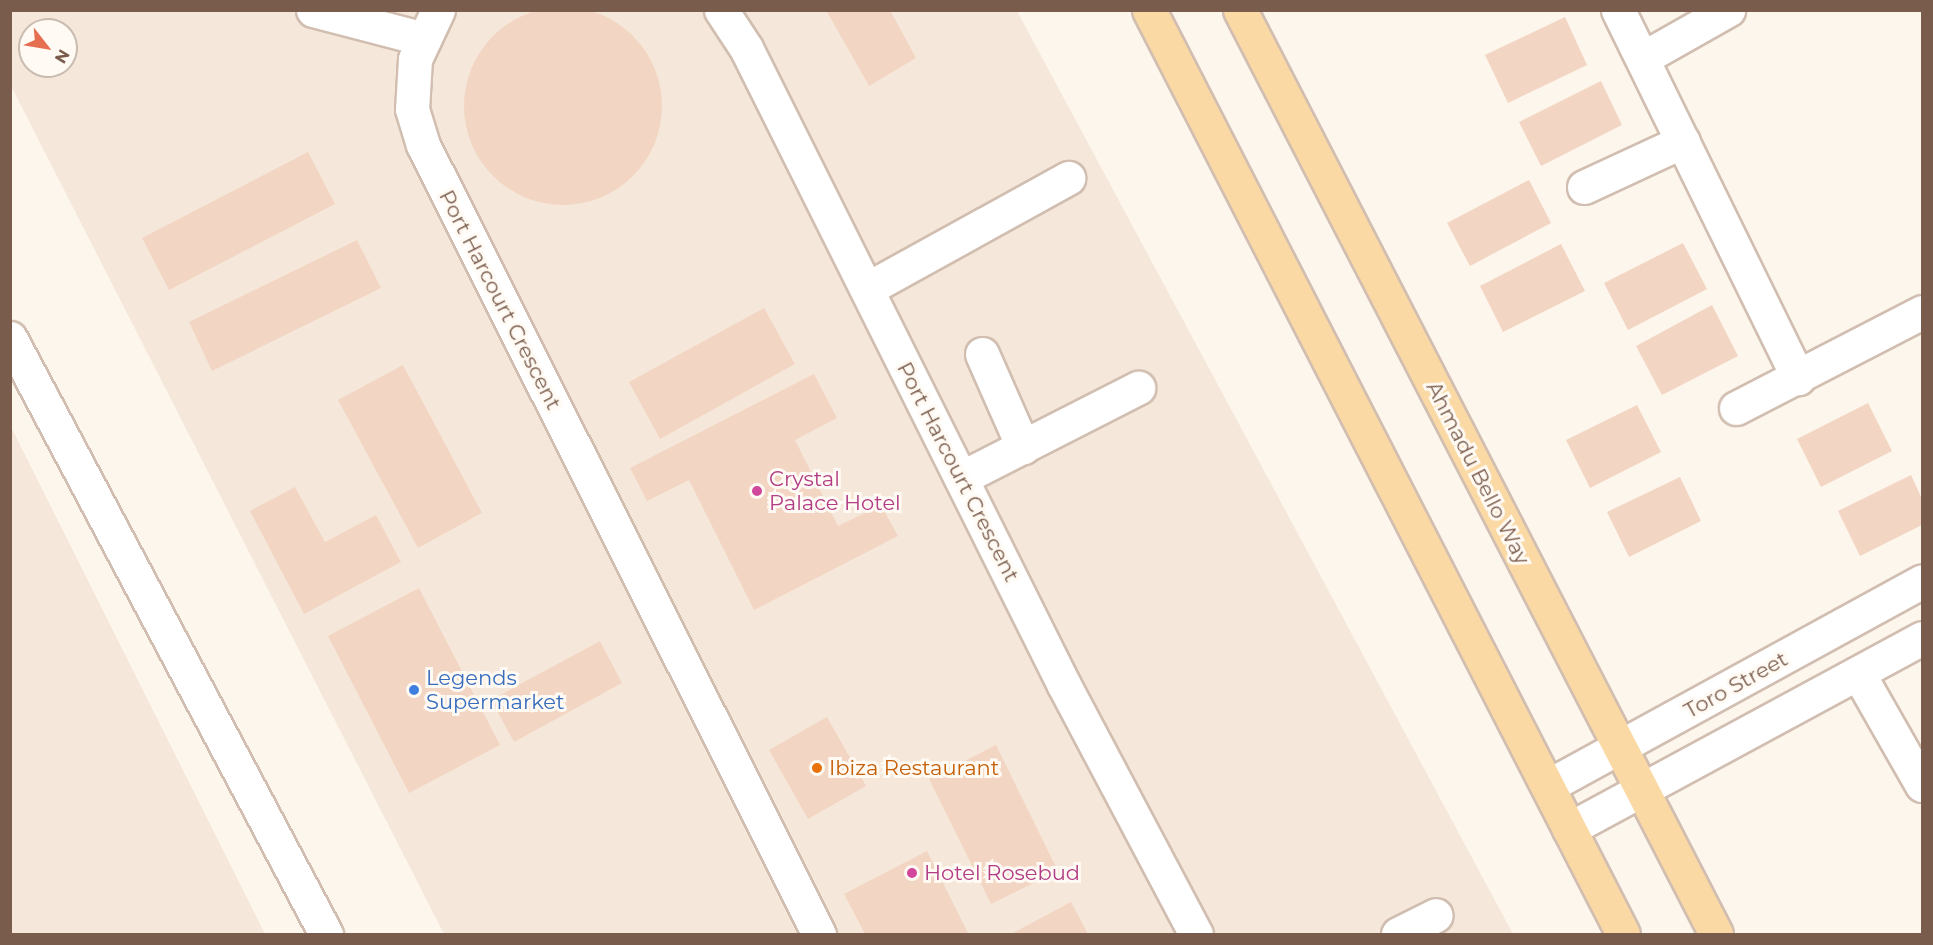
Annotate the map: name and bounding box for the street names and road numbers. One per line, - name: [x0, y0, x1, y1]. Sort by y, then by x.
- street label: Port Harcourt Crescent: [434, 186, 566, 414]
- street label: Port Harcourt Crescent: [892, 358, 1024, 586]
- street label: Ahmadu Bello Way: [1421, 377, 1535, 569]
- street label: Toro Street: [1680, 646, 1792, 724]

